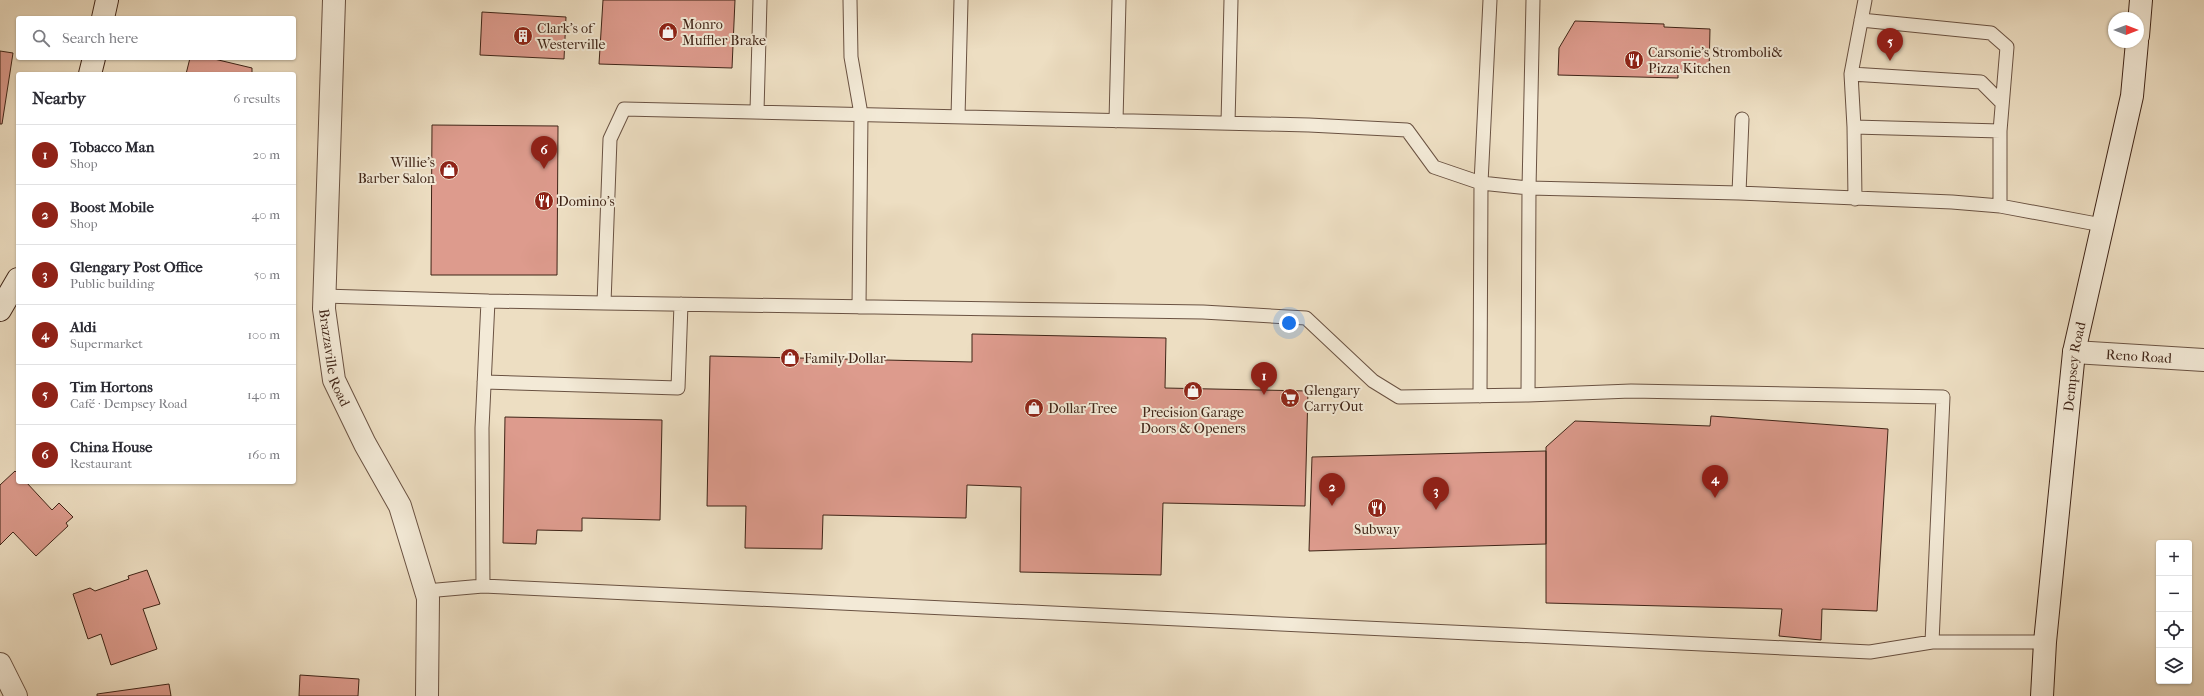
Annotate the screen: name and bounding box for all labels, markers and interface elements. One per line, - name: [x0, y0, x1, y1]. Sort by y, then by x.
- north arrow: [2108, 12, 2144, 48]
- search box: [16, 16, 296, 60]
- place label: Monro Muffler Brake: [682, 16, 766, 49]
- place label: Clark's of Westerville: [536, 20, 606, 53]
- shop icon: Monro Muffler Brake: [657, 21, 679, 43]
- building icon: Clark's of Westerville: [512, 25, 534, 47]
- icon: search: [30, 27, 52, 49]
- pin: 5: [1877, 28, 1903, 61]
- text: Search here: [62, 29, 138, 47]
- place label: Carsonie's Stromboli& Pizza Kitchen: [1648, 44, 1783, 77]
- restaurant icon: Carsonie's Stromboli& Pizza Kitchen: [1623, 49, 1645, 71]
- text: Nearby: [32, 88, 86, 108]
- text: 6 results: [233, 91, 280, 106]
- pin: 6: [531, 136, 557, 169]
- text: Tobacco Man: [70, 138, 155, 156]
- text: 1: [43, 147, 47, 162]
- text: 20 m: [253, 147, 280, 162]
- place label: Willie's Barber Salon: [358, 154, 435, 187]
- text: Shop: [70, 156, 98, 171]
- shop icon: Willie's Barber Salon: [438, 159, 460, 181]
- restaurant icon: Domino's: [533, 190, 555, 212]
- place label: Domino's: [558, 193, 615, 210]
- text: Boost Mobile: [70, 198, 154, 216]
- text: 2: [42, 207, 48, 222]
- text: 40 m: [252, 207, 280, 222]
- text: Shop: [70, 216, 98, 231]
- text: Glengary Post Office: [70, 258, 203, 276]
- text: 3: [42, 267, 48, 282]
- text: 50 m: [254, 267, 280, 282]
- text: Public building: [70, 276, 155, 291]
- street label: Brazzaville Road: [316, 308, 354, 409]
- your location: [1279, 313, 1299, 333]
- text: Aldi: [70, 318, 96, 336]
- street label: Dempsey Road: [2060, 320, 2089, 412]
- text: 4: [41, 327, 49, 342]
- text: 100 m: [247, 327, 280, 342]
- text: Supermarket: [70, 336, 143, 351]
- street label: Reno Road: [2105, 345, 2173, 367]
- shop icon: Family Dollar: [779, 347, 801, 369]
- place label: Family Dollar: [804, 350, 886, 367]
- pin: 1: [1251, 362, 1277, 395]
- text: Tim Hortons: [70, 378, 153, 396]
- shop icon: Precision Garage Doors & Openers: [1182, 380, 1204, 402]
- place label: Glengary CarryOut: [1304, 382, 1363, 415]
- text: 5: [42, 387, 48, 402]
- text: 140 m: [247, 387, 280, 402]
- supermarket icon: Glengary CarryOut: [1279, 387, 1301, 409]
- text: Café · Dempsey Road: [70, 396, 187, 411]
- shop icon: Dollar Tree: [1023, 397, 1045, 419]
- place label: Dollar Tree: [1048, 400, 1117, 417]
- place label: Precision Garage Doors & Openers: [1140, 404, 1246, 437]
- text: China House: [70, 438, 152, 456]
- text: 6: [41, 447, 49, 462]
- text: 160 m: [248, 447, 280, 462]
- text: Restaurant: [70, 456, 132, 471]
- pin: 4: [1702, 465, 1728, 498]
- pin: 2: [1319, 473, 1345, 506]
- pin: 3: [1423, 477, 1449, 510]
- restaurant icon: Subway: [1366, 497, 1388, 519]
- place label: Subway: [1354, 521, 1401, 538]
- map controls: [2156, 540, 2192, 684]
- button: +: [2156, 540, 2192, 576]
- button: −: [2156, 576, 2192, 612]
- button: locate: [2156, 612, 2192, 648]
- button: layers: [2156, 648, 2192, 684]

